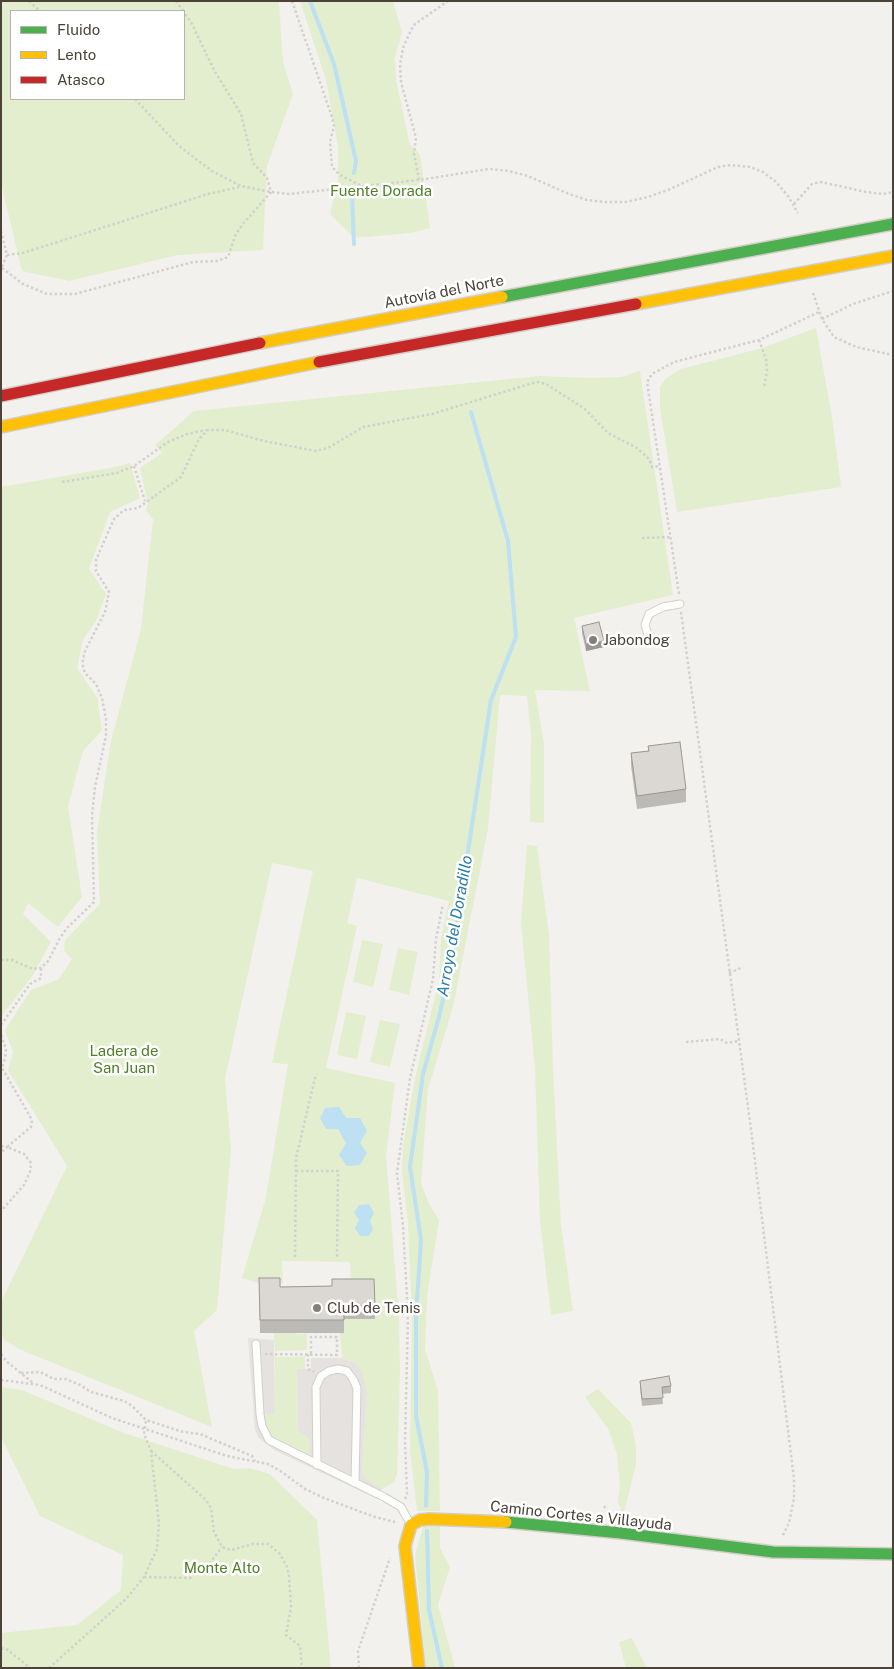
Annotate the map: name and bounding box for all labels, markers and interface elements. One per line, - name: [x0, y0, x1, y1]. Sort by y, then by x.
- legend: [10, 10, 185, 100]
- text: Fluido: [57, 21, 100, 38]
- text: Lento: [57, 46, 96, 63]
- text: Atasco: [57, 71, 105, 88]
- park label: Fuente Dorada: [330, 182, 432, 200]
- street label: Autovía del Norte: [383, 272, 505, 312]
- place label: Jabondog: [603, 631, 670, 649]
- marker: Jabondog: [587, 634, 599, 646]
- water label: Arroyo del Doradillo: [433, 854, 477, 998]
- park label: Ladera de San Juan: [89, 1042, 159, 1077]
- place label: Club de Tenis: [327, 1299, 420, 1317]
- marker: Club de Tenis: [311, 1302, 323, 1314]
- street label: Camino Cortes a Villayuda: [489, 1498, 673, 1534]
- park label: Monte Alto: [184, 1559, 260, 1577]

